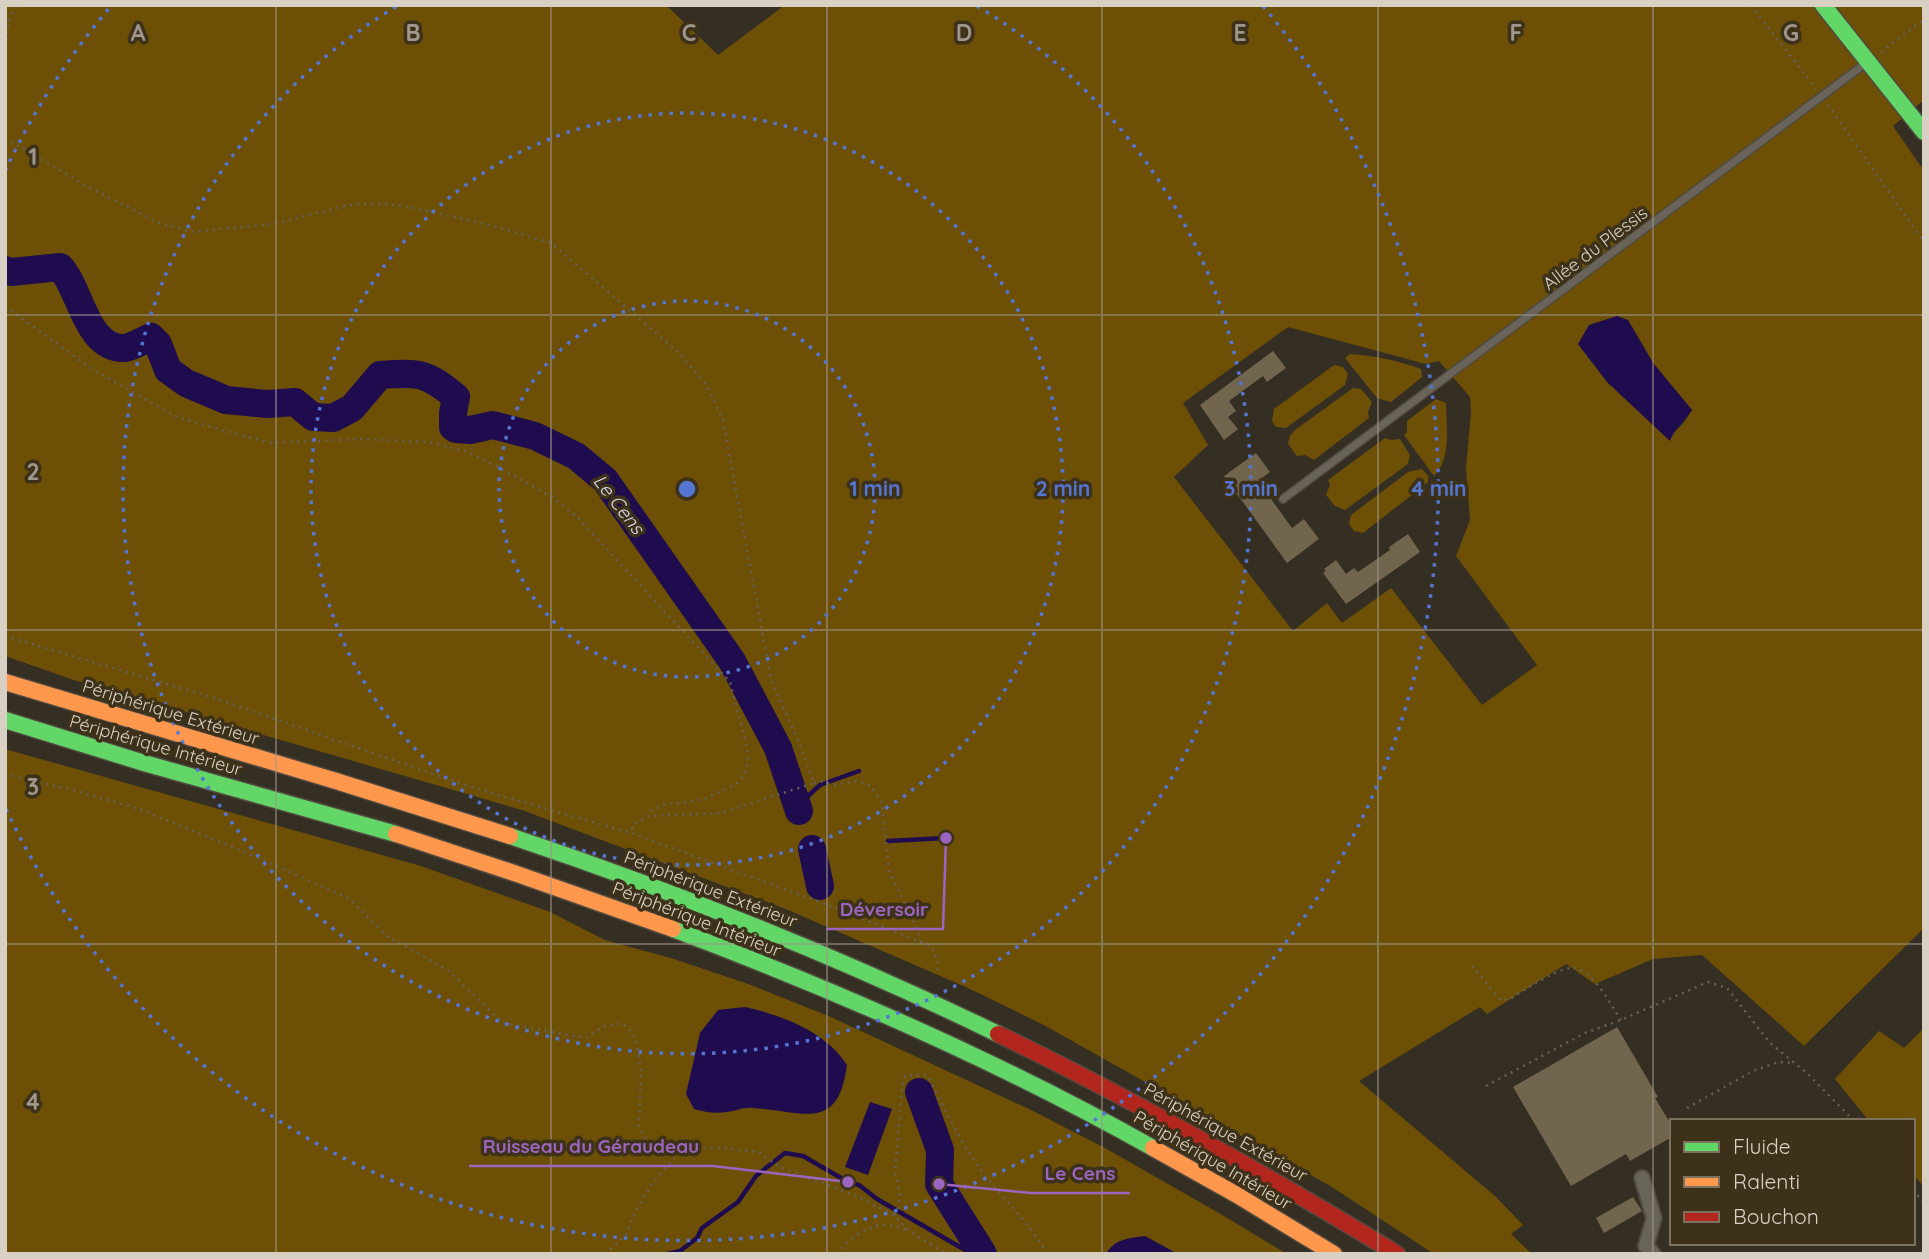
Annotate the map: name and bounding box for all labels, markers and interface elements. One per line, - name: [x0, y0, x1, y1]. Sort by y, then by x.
- text: A: [131, 18, 146, 47]
- text: B: [405, 18, 421, 47]
- text: C: [682, 18, 696, 47]
- text: D: [956, 18, 972, 47]
- text: E: [1233, 18, 1247, 47]
- text: F: [1510, 18, 1522, 47]
- text: G: [1783, 18, 1799, 47]
- text: 1: [29, 142, 37, 171]
- street label: Allée du Plessis: [1538, 201, 1652, 295]
- text: 2: [26, 457, 40, 486]
- water label: Le Cens: [588, 469, 650, 539]
- text: 1 min: [850, 475, 900, 501]
- text: 2 min: [1036, 475, 1090, 501]
- text: 3 min: [1224, 475, 1278, 501]
- text: 4 min: [1411, 475, 1467, 501]
- centre of rings: [675, 477, 699, 501]
- street label: Périphérique Extérieur: [80, 674, 262, 750]
- street label: Périphérique Intérieur: [67, 709, 245, 781]
- text: 3: [27, 772, 39, 801]
- street label: Périphérique Extérieur: [621, 845, 801, 933]
- street label: Périphérique Intérieur: [609, 876, 785, 962]
- callout: Déversoir: [826, 889, 943, 929]
- text: Déversoir: [840, 897, 928, 921]
- street label: Périphérique Extérieur: [1140, 1077, 1312, 1187]
- text: 4: [26, 1087, 40, 1116]
- street label: Périphérique Intérieur: [1130, 1105, 1296, 1215]
- legend: [1670, 1119, 1915, 1245]
- callout: Ruisseau du Géraudeau: [469, 1126, 713, 1166]
- text: Fluide: [1733, 1133, 1791, 1159]
- text: Ruisseau du Géraudeau: [483, 1134, 699, 1158]
- callout: Le Cens: [1031, 1153, 1130, 1193]
- text: Le Cens: [1045, 1161, 1115, 1185]
- text: Ralenti: [1733, 1168, 1800, 1194]
- text: Bouchon: [1733, 1203, 1819, 1229]

